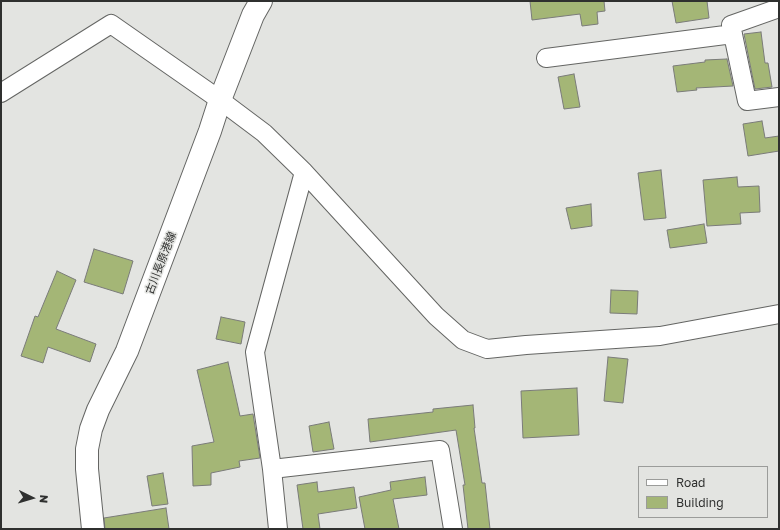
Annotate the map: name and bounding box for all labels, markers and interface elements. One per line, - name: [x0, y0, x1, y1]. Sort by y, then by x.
- street label: 古川長原港線: [143, 230, 179, 296]
- legend: [638, 466, 768, 518]
- text: Road: [676, 475, 705, 490]
- north arrow: [12, 478, 52, 518]
- text: N: [38, 494, 51, 504]
- text: Building: [676, 495, 724, 510]

